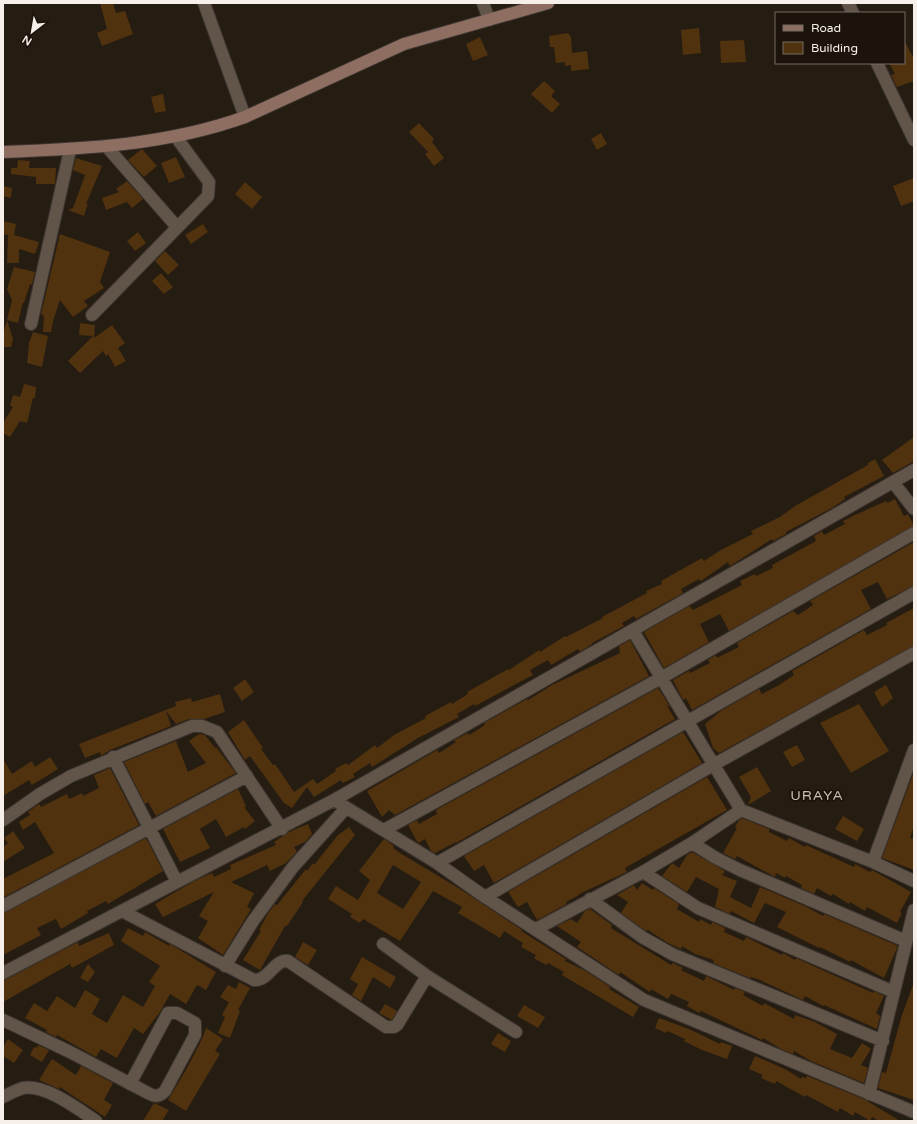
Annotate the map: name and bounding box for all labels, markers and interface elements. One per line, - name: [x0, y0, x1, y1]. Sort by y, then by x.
- north arrow: [12, 12, 52, 52]
- legend: [775, 12, 905, 64]
- text: Road: [811, 21, 841, 35]
- text: N: [20, 32, 34, 48]
- text: Building: [811, 41, 858, 55]
- district label: URAYA: [790, 787, 844, 804]

